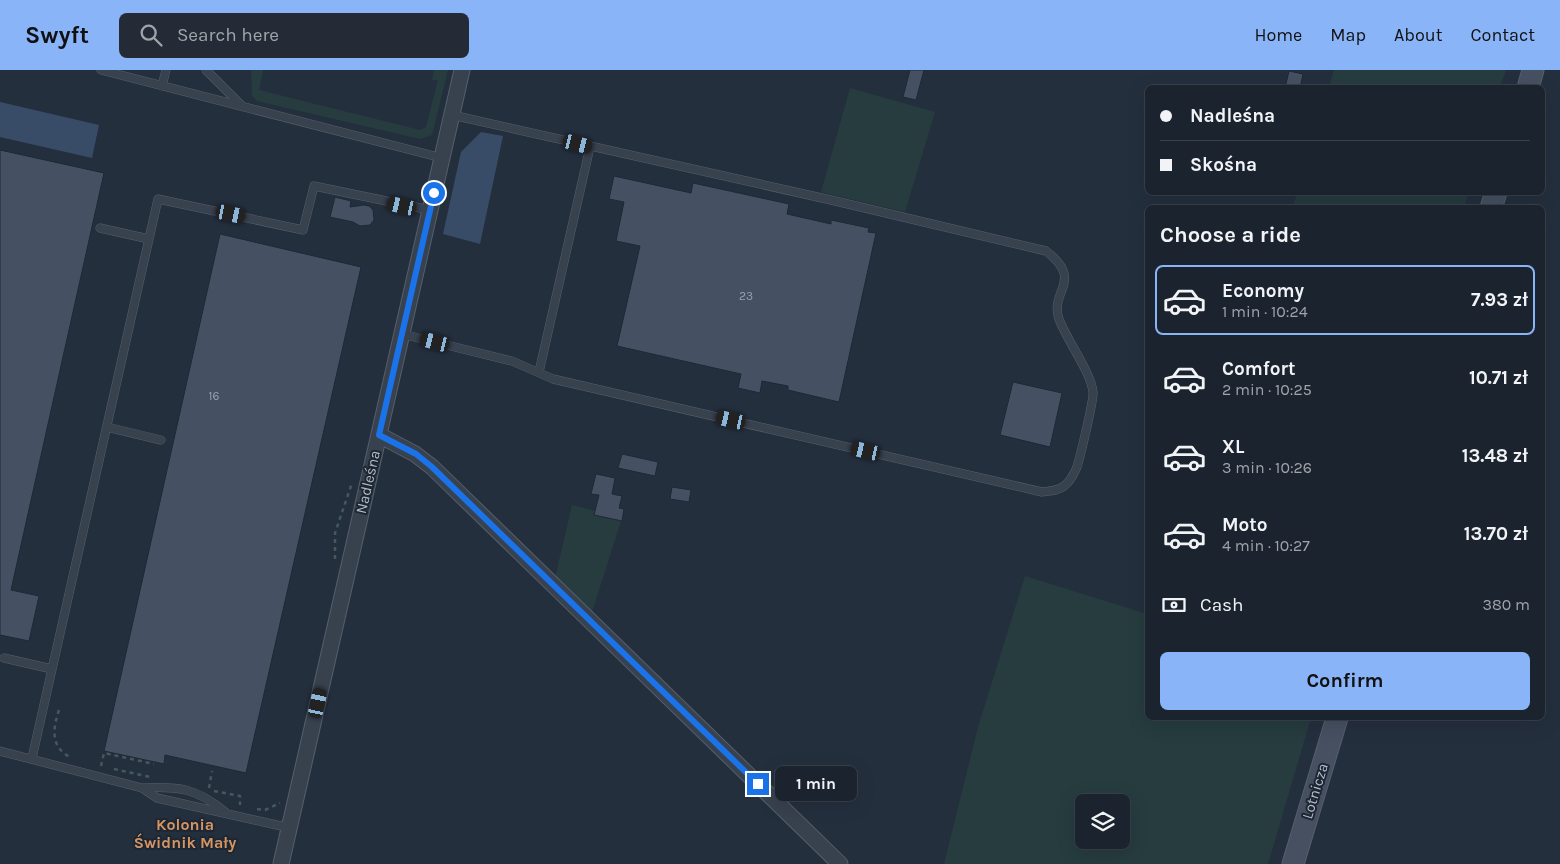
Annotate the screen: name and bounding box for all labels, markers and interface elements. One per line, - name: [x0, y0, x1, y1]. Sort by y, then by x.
- search box: [119, 13, 469, 58]
- text: Swyft: [25, 21, 89, 49]
- icon: search: [137, 21, 165, 49]
- text: Search here: [177, 24, 279, 46]
- text: Home: [1254, 24, 1302, 46]
- text: Map: [1330, 24, 1366, 46]
- text: About: [1394, 24, 1443, 46]
- text: Contact: [1471, 24, 1535, 46]
- text: Nadleśna: [1190, 105, 1275, 127]
- car: [561, 133, 594, 155]
- text: Skośna: [1190, 154, 1257, 176]
- route start: [423, 182, 445, 204]
- car: [385, 195, 418, 217]
- car: [214, 204, 247, 224]
- text: Choose a ride: [1160, 222, 1301, 248]
- icon: car: [1162, 278, 1207, 323]
- text: Economy: [1222, 280, 1304, 302]
- house number: 23: [739, 289, 753, 303]
- text: 7.93 zł: [1471, 289, 1528, 311]
- text: 1 min · 10:24: [1222, 302, 1308, 321]
- car: [418, 331, 451, 353]
- icon: car: [1162, 356, 1207, 401]
- text: Comfort: [1222, 358, 1296, 380]
- text: 10.71 zł: [1469, 367, 1528, 389]
- text: 2 min · 10:25: [1222, 380, 1312, 399]
- house number: 16: [209, 389, 220, 403]
- car: [714, 409, 747, 431]
- icon: car: [1162, 434, 1207, 479]
- text: XL: [1222, 436, 1244, 458]
- car: [849, 440, 882, 462]
- text: 13.48 zł: [1462, 445, 1528, 467]
- street label: Nadleśna: [352, 449, 384, 515]
- text: 3 min · 10:26: [1222, 458, 1312, 477]
- icon: car: [1162, 512, 1207, 557]
- text: Moto: [1222, 514, 1268, 536]
- text: 13.70 zł: [1464, 523, 1528, 545]
- text: 4 min · 10:27: [1222, 536, 1310, 555]
- icon: cash: [1160, 591, 1188, 619]
- text: Cash: [1200, 594, 1244, 616]
- text: 380 m: [1482, 595, 1530, 614]
- button: Confirm: [1160, 652, 1530, 710]
- car: [307, 687, 328, 719]
- street label: Lotnicza: [1298, 761, 1332, 821]
- callout: 1 min: [776, 766, 858, 802]
- route end: [747, 773, 769, 795]
- text: 1 min: [796, 774, 836, 793]
- map controls: [1075, 794, 1130, 849]
- button: layers: [1075, 794, 1130, 849]
- district label: Kolonia Świdnik Mały: [134, 815, 236, 852]

